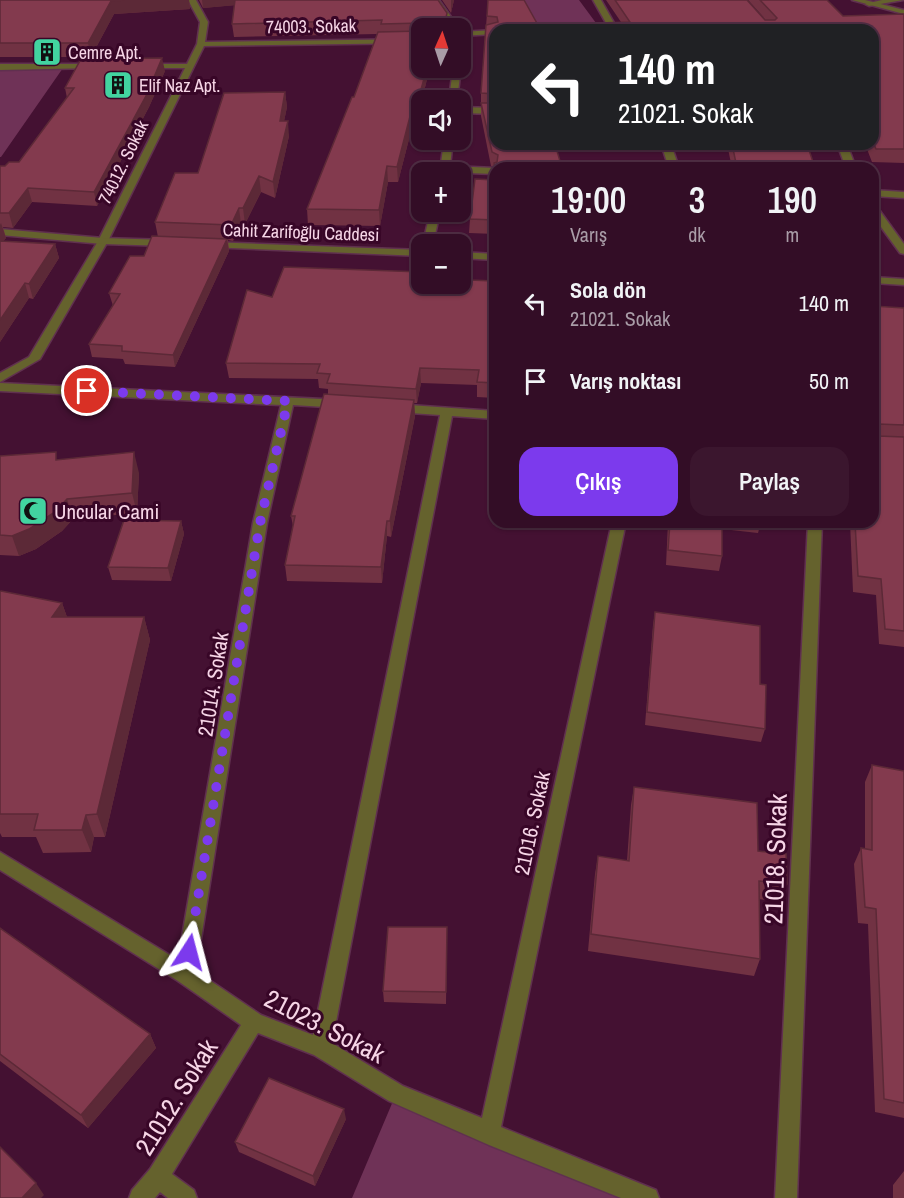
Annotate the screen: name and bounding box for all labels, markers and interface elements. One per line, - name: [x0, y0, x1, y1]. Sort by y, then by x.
- street label: 74003. Sokak: [266, 13, 357, 39]
- north arrow: [411, 18, 471, 78]
- map controls: [411, 18, 471, 294]
- building icon: Cemre Apt.: [31, 36, 63, 68]
- place label: Cemre Apt.: [68, 40, 142, 65]
- text: 140 m: [618, 41, 716, 97]
- icon: left: [519, 48, 597, 126]
- building icon: Elif Naz Apt.: [102, 69, 134, 101]
- place label: Elif Naz Apt.: [139, 73, 220, 98]
- button: sound: [411, 90, 471, 150]
- text: 21021. Sokak: [618, 95, 753, 131]
- street label: 74012. Sokak: [92, 115, 154, 208]
- button: +: [411, 162, 471, 222]
- text: 19:00: [551, 176, 626, 224]
- text: 3: [689, 176, 705, 224]
- text: 190: [768, 176, 817, 224]
- street label: Cahit Zarifoğlu Caddesi: [222, 217, 380, 247]
- text: Varış: [570, 221, 607, 248]
- text: dk: [688, 221, 706, 248]
- text: m: [785, 221, 799, 248]
- button: −: [411, 234, 471, 294]
- text: Sola dön: [570, 275, 646, 305]
- icon: left: [519, 287, 552, 320]
- text: 140 m: [799, 288, 849, 318]
- text: 21021. Sokak: [570, 305, 670, 332]
- pin: [61, 365, 112, 416]
- icon: arrive: [519, 365, 552, 398]
- text: Varış noktası: [570, 366, 681, 396]
- text: 50 m: [809, 366, 849, 396]
- icon: arrive: [70, 374, 103, 407]
- button: Çıkış: [519, 447, 678, 516]
- button: Paylaş: [690, 447, 849, 516]
- mosque icon: Uncular Cami: [17, 495, 49, 527]
- place label: Uncular Cami: [54, 497, 159, 526]
- street label: 21014. Sokak: [190, 629, 236, 738]
- street label: 21016. Sokak: [507, 768, 557, 878]
- street label: 21018. Sokak: [755, 793, 795, 925]
- position arrow: [157, 920, 221, 984]
- street label: 21023. Sokak: [259, 981, 391, 1071]
- street label: 21012. Sokak: [127, 1032, 226, 1162]

